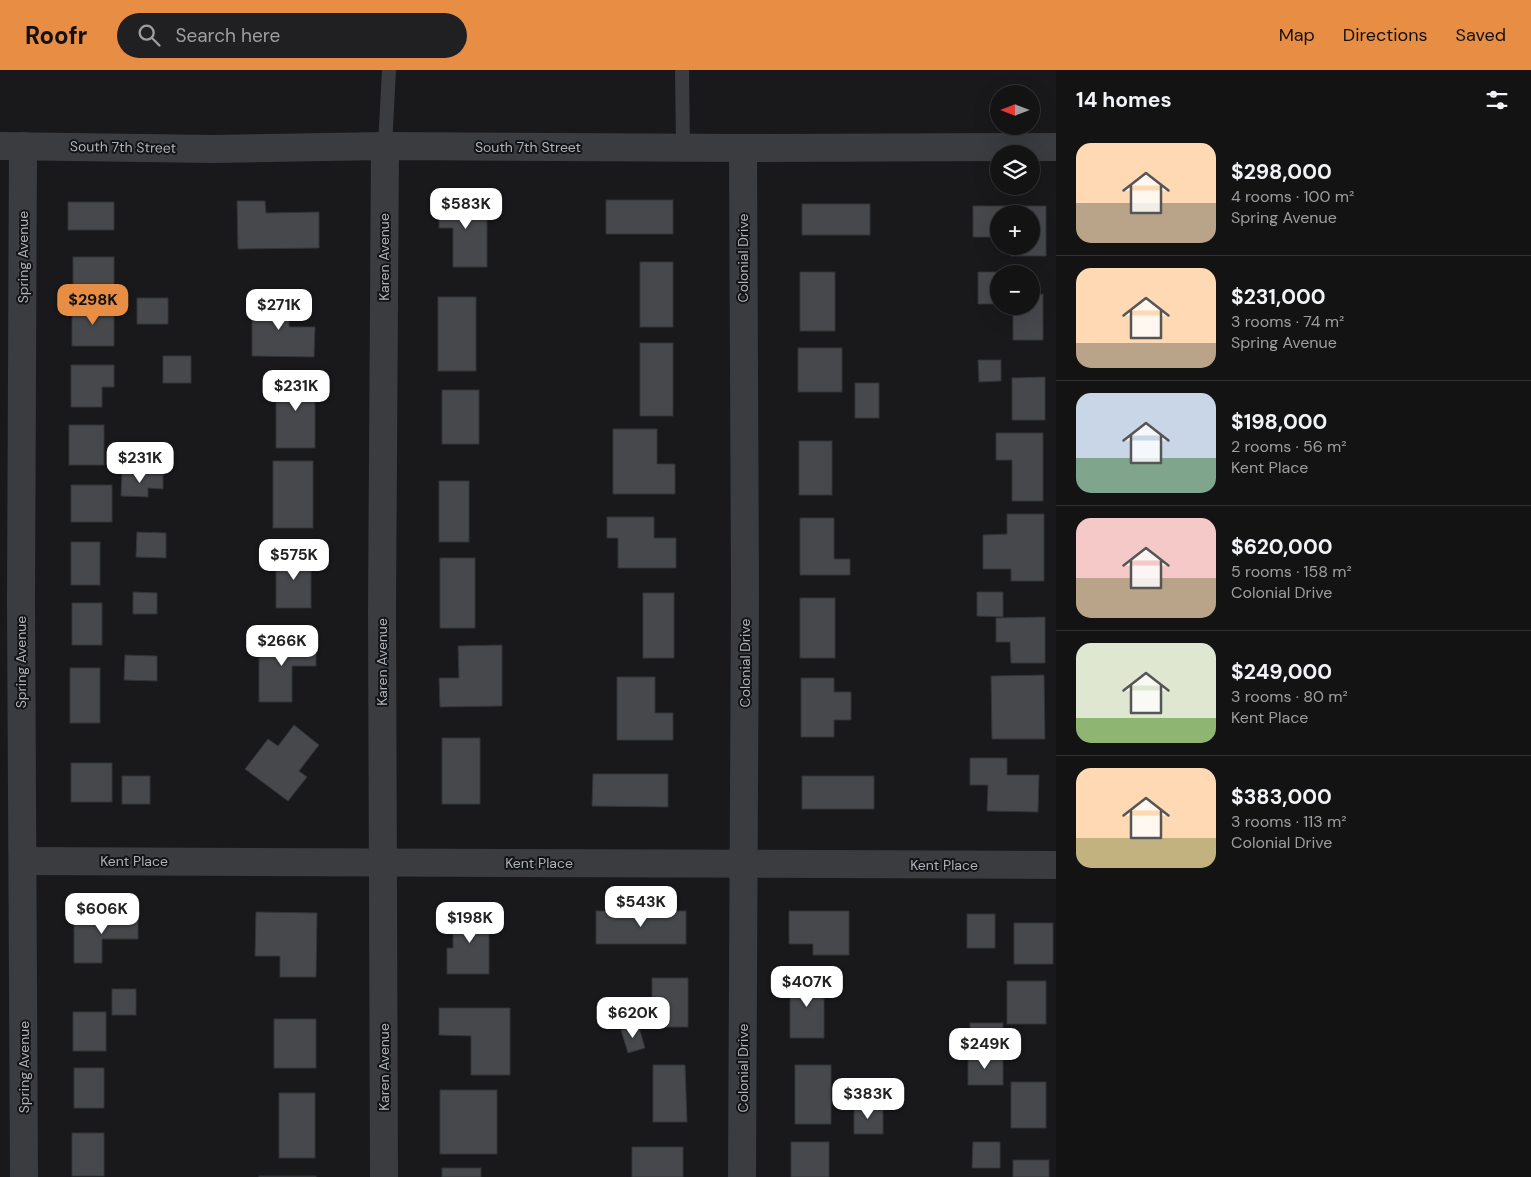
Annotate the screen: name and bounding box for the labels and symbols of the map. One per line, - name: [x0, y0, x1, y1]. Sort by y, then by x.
- north arrow: [990, 85, 1040, 135]
- street label: South 7th Street: [70, 137, 176, 157]
- street label: South 7th Street: [475, 138, 581, 156]
- pin: $583K: [431, 188, 501, 230]
- street label: Spring Avenue: [14, 211, 32, 303]
- street label: Karen Avenue: [375, 213, 393, 301]
- street label: Colonial Drive: [734, 214, 752, 302]
- pin: $298K: [58, 284, 128, 326]
- pin: $271K: [244, 288, 314, 331]
- pin: $231K: [261, 370, 331, 412]
- pin: $231K: [105, 442, 175, 484]
- pin: $575K: [259, 538, 329, 581]
- street label: Spring Avenue: [12, 616, 30, 708]
- street label: Karen Avenue: [373, 618, 391, 706]
- street label: Colonial Drive: [736, 619, 754, 707]
- pin: $266K: [247, 624, 317, 667]
- street label: Kent Place: [100, 852, 168, 870]
- street label: Kent Place: [505, 854, 573, 872]
- street label: Kent Place: [910, 856, 978, 874]
- pin: $543K: [606, 886, 676, 928]
- pin: $606K: [67, 892, 137, 935]
- pin: $198K: [435, 902, 505, 944]
- pin: $407K: [772, 966, 842, 1008]
- pin: $620K: [598, 996, 668, 1039]
- street label: Spring Avenue: [15, 1021, 33, 1113]
- street label: Karen Avenue: [375, 1023, 393, 1111]
- street label: Colonial Drive: [734, 1024, 752, 1112]
- pin: $249K: [950, 1028, 1020, 1070]
- pin: $383K: [833, 1078, 903, 1120]

